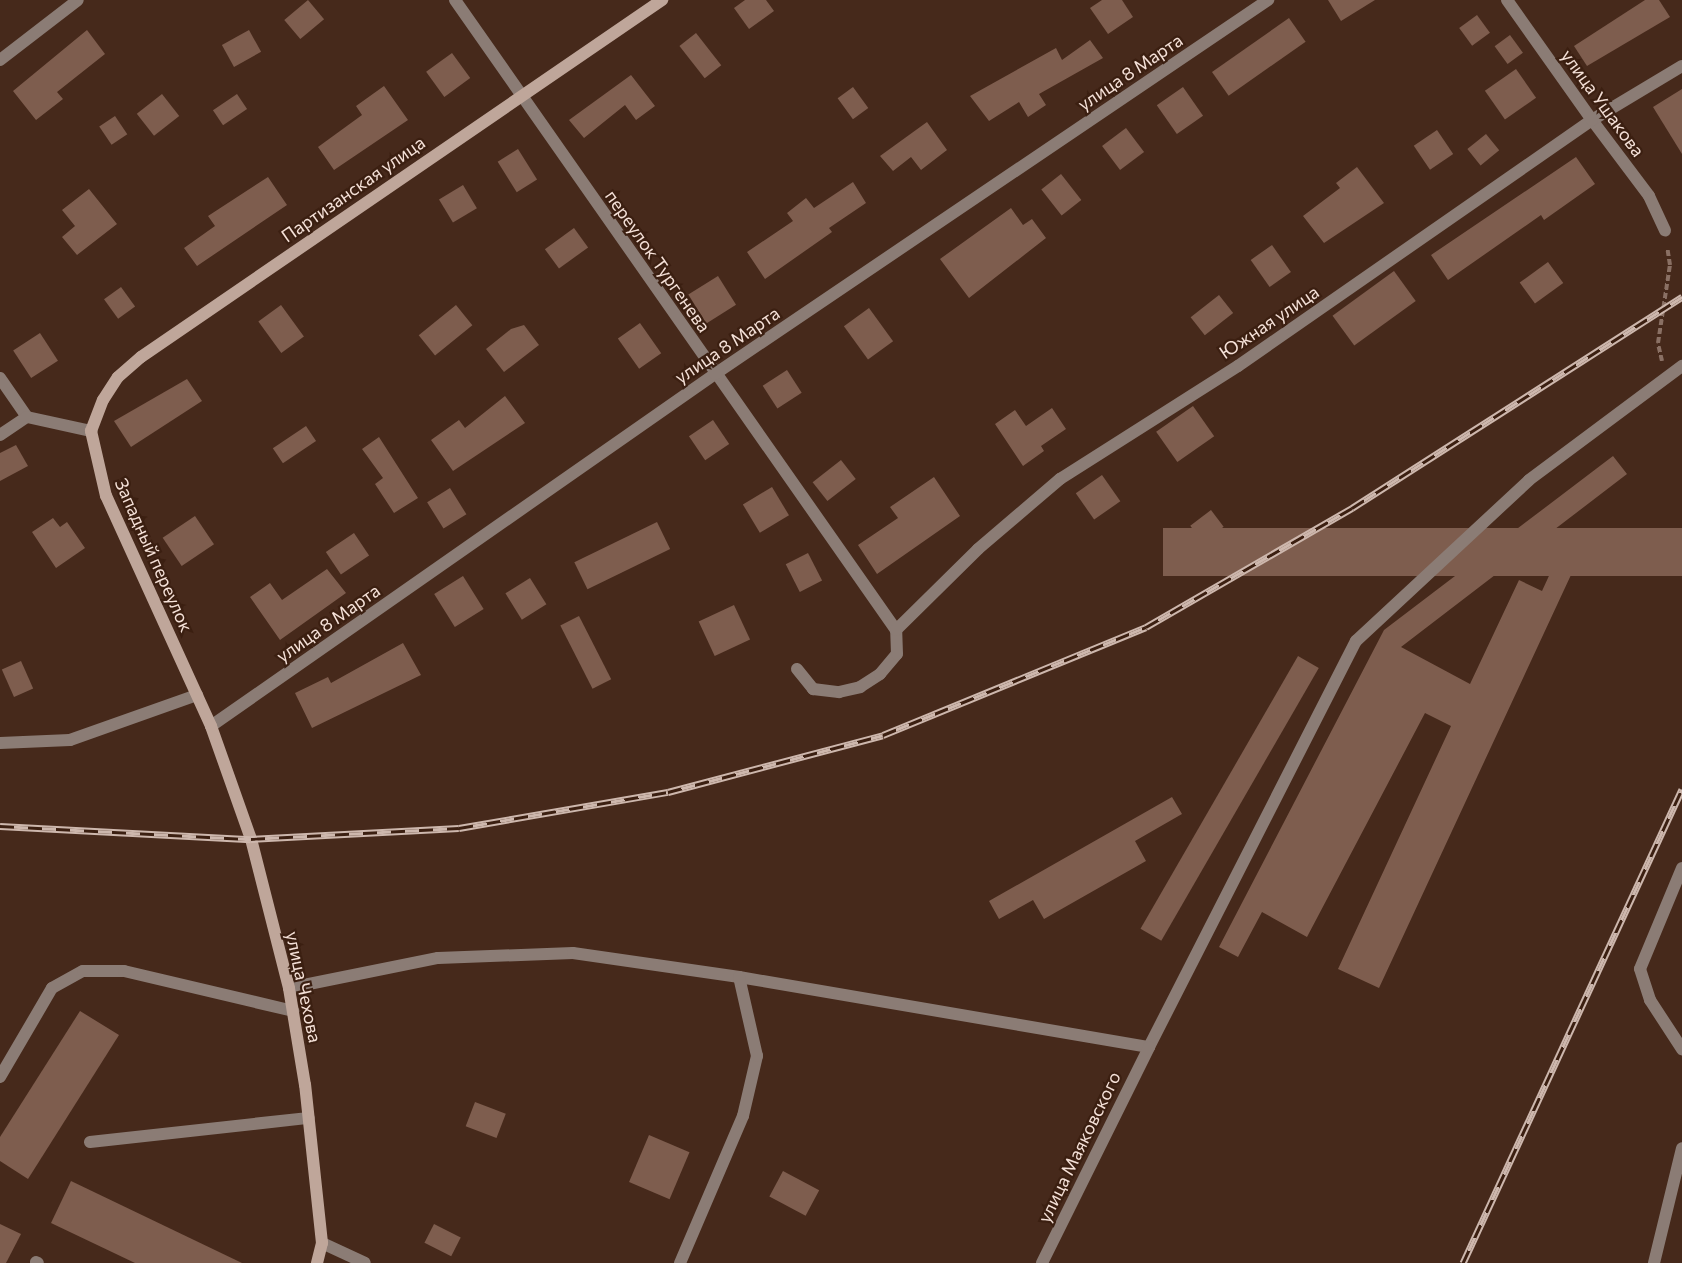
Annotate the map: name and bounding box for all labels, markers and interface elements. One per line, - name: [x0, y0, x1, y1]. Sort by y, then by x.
- street label: улица 8 Марта: [1074, 29, 1186, 115]
- street label: улица Ушакова: [1557, 45, 1649, 161]
- street label: Партизанская улица: [277, 131, 429, 247]
- street label: переулок Тургенева: [601, 186, 715, 336]
- street label: Южная улица: [1215, 281, 1323, 363]
- street label: улица 8 Марта: [671, 302, 783, 388]
- street label: Западный переулок: [110, 475, 198, 635]
- street label: улица 8 Марта: [272, 579, 384, 667]
- street label: улица Чехова: [282, 929, 326, 1045]
- street label: улица Маяковского: [1033, 1068, 1125, 1226]

